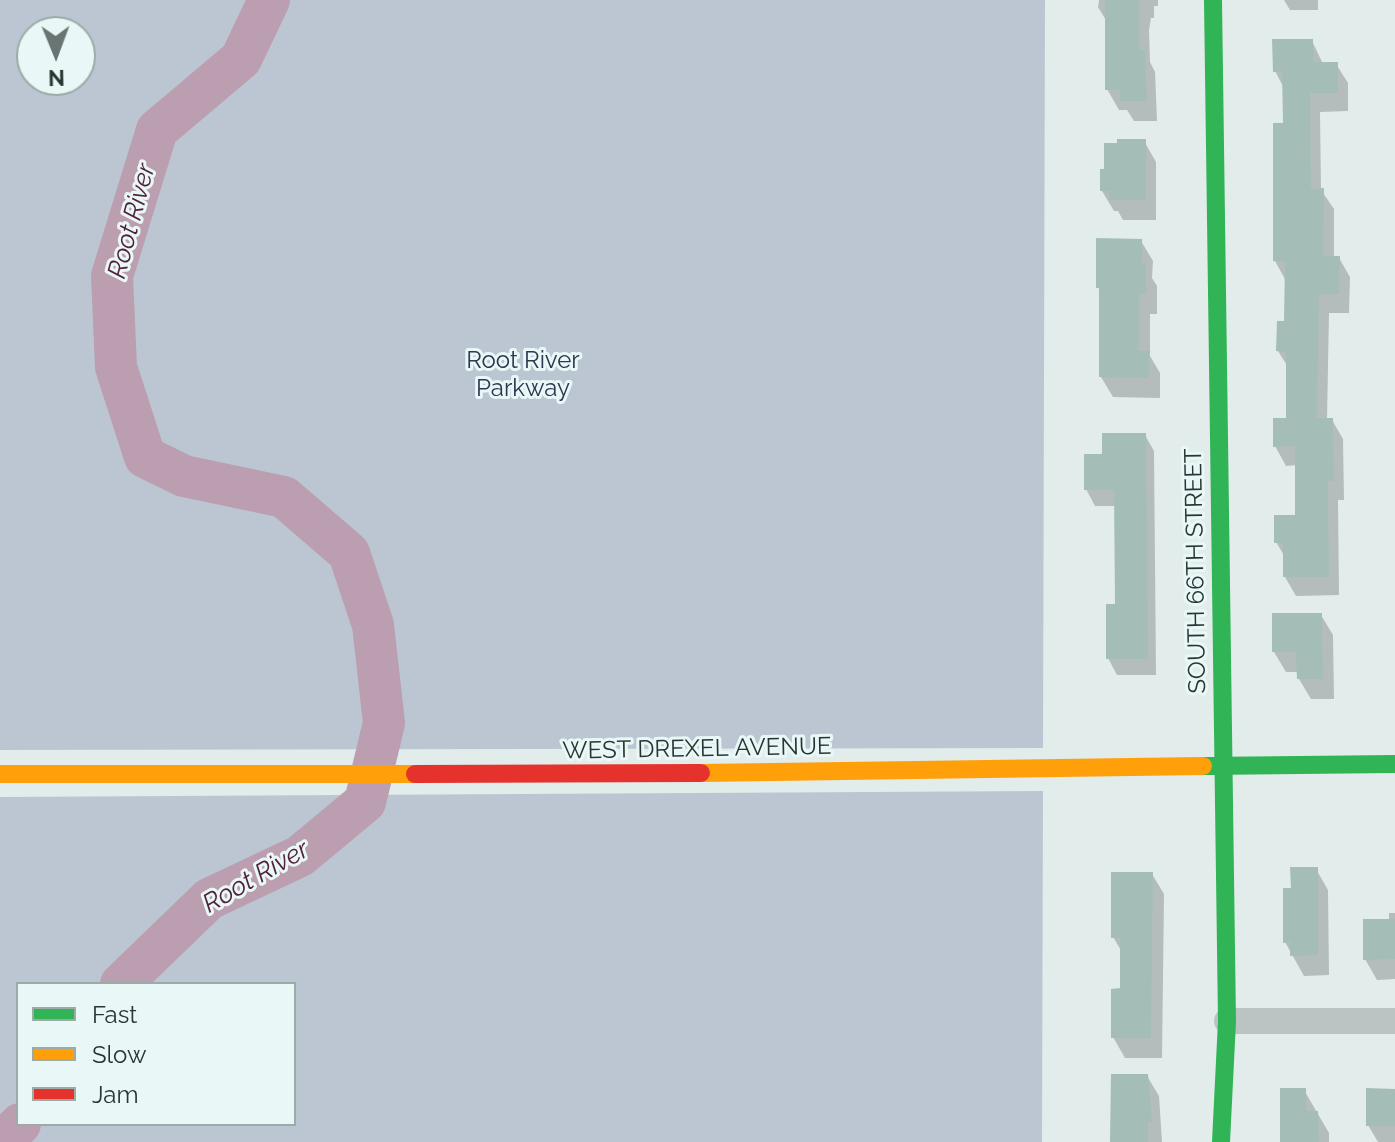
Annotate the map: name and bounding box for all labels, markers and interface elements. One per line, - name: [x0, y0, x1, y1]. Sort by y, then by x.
- north arrow: [16, 16, 96, 96]
- text: N: [48, 65, 65, 91]
- water label: Root River: [102, 160, 162, 282]
- park label: Root River Parkway: [466, 347, 580, 403]
- street label: SOUTH 66TH STREET: [1179, 448, 1213, 694]
- street label: WEST DREXEL AVENUE: [562, 732, 832, 766]
- water label: Root River: [197, 834, 315, 920]
- legend: [16, 982, 296, 1126]
- text: Fast: [92, 1000, 137, 1029]
- text: Slow: [92, 1040, 146, 1069]
- text: Jam: [92, 1080, 138, 1109]

